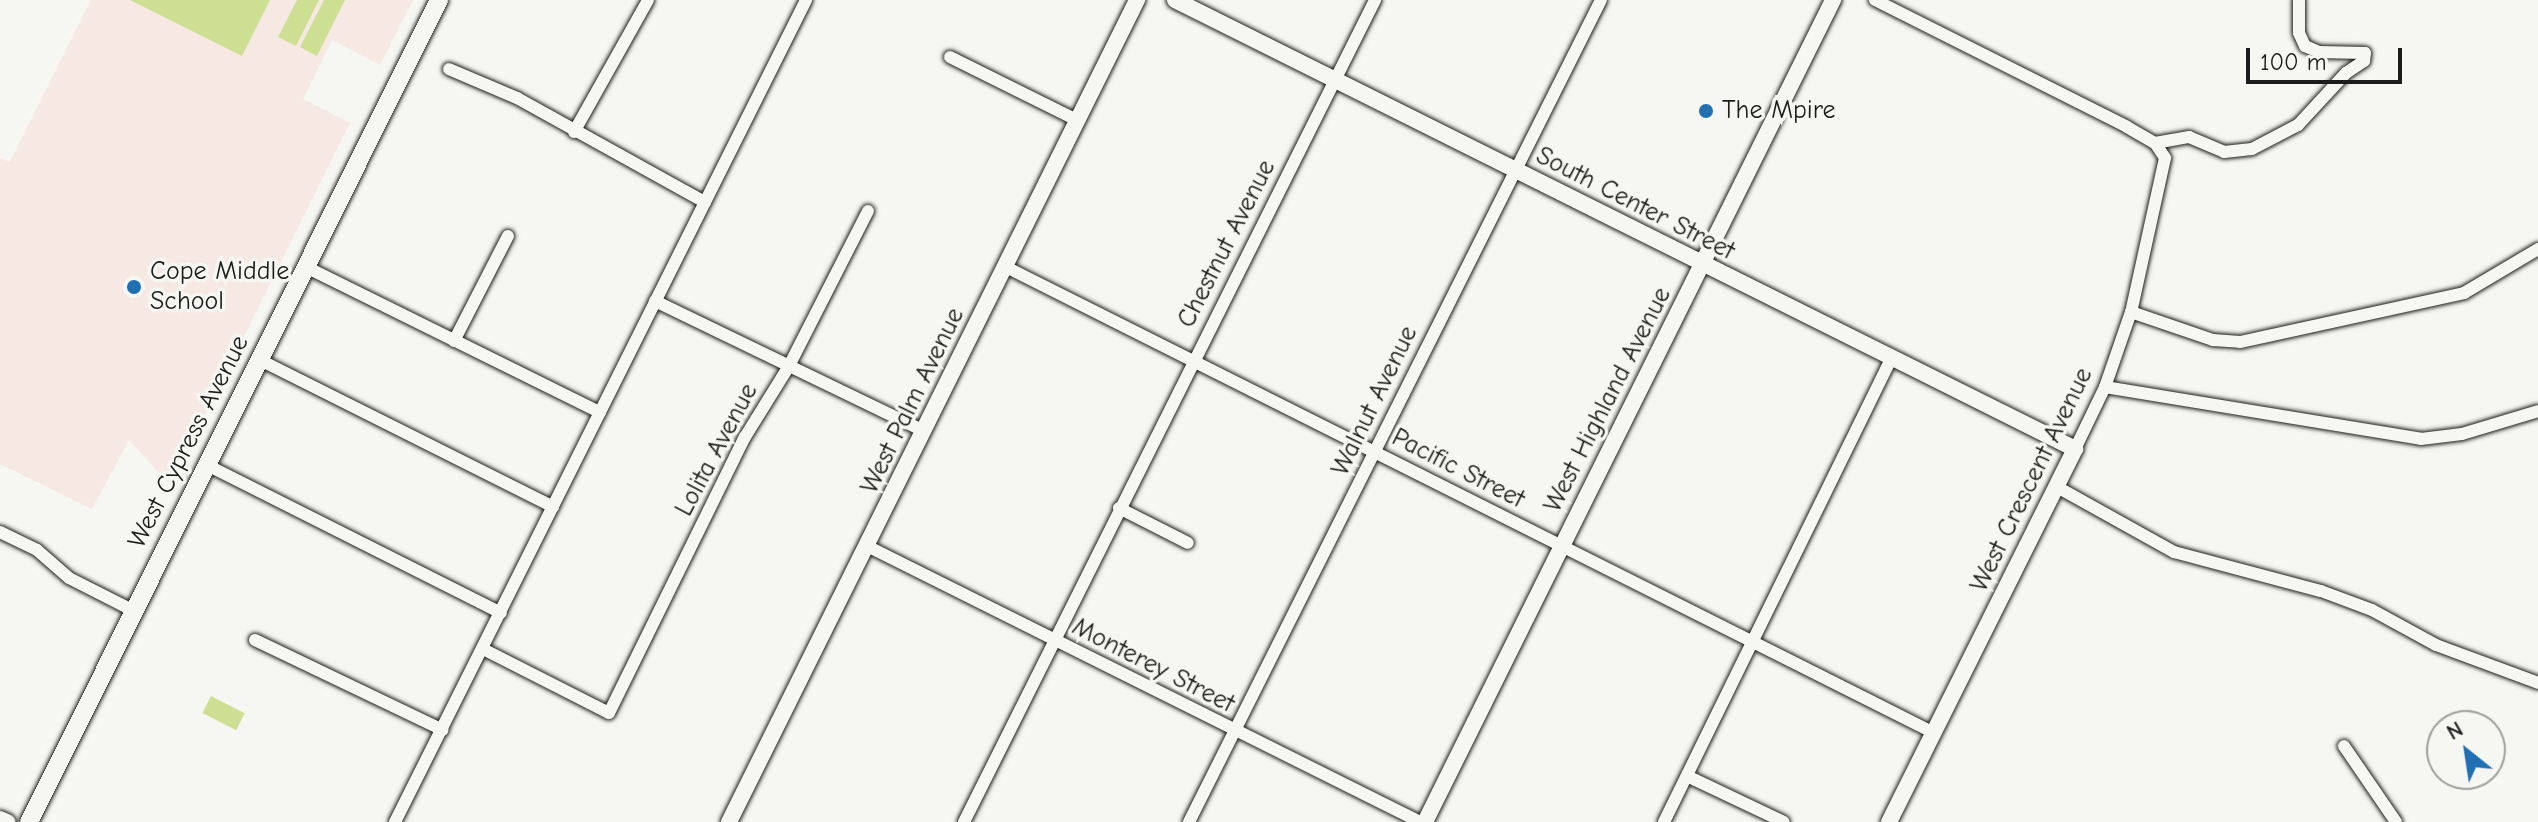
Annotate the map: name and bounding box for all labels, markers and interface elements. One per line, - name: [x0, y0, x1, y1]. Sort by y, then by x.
- scale bar: [2250, 32, 2406, 82]
- text: 100 m: [2260, 48, 2327, 76]
- place label: The Mpire: [1722, 95, 1836, 127]
- marker: The Mpire: [1697, 102, 1715, 120]
- street label: South Center Street: [1531, 140, 1739, 268]
- street label: Chestnut Avenue: [1171, 155, 1283, 333]
- place label: Cope Middle School: [150, 256, 289, 318]
- marker: Cope Middle School: [125, 278, 143, 296]
- street label: West Highland Avenue: [1538, 282, 1678, 518]
- street label: West Palm Avenue: [855, 303, 971, 499]
- street label: Walnut Avenue: [1325, 321, 1425, 481]
- street label: West Cypress Avenue: [122, 330, 256, 554]
- street label: West Crescent Avenue: [1964, 363, 2100, 597]
- street label: Lolita Avenue: [669, 378, 765, 522]
- street label: Pacific Street: [1386, 422, 1530, 516]
- street label: Monterey Street: [1067, 612, 1239, 720]
- north arrow: [2426, 710, 2506, 790]
- text: N: [2442, 716, 2468, 746]

